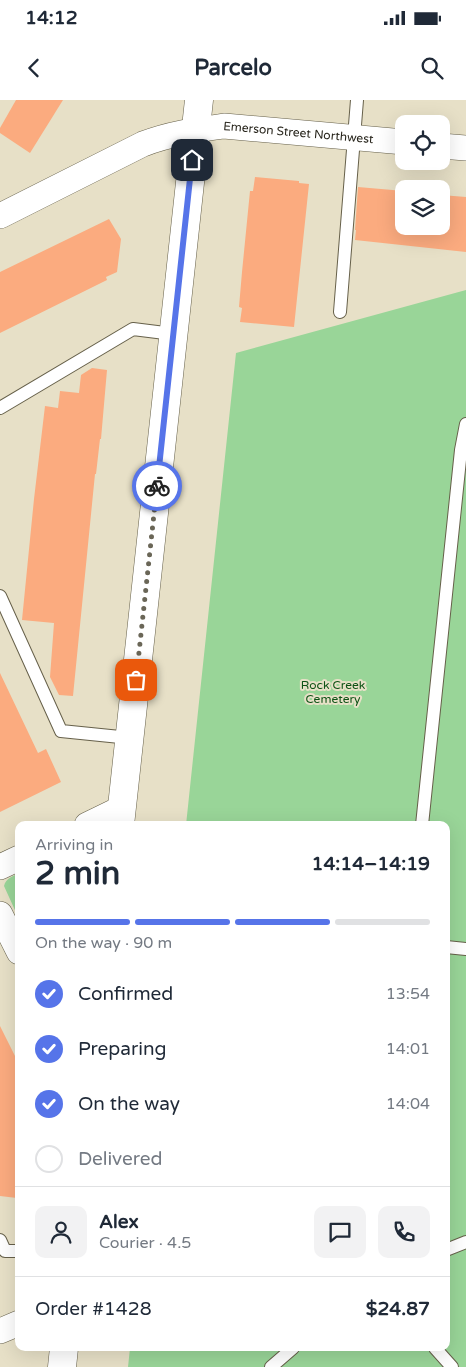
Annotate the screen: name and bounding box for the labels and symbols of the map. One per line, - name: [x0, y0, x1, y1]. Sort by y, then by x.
- street label: Emerson Street Northwest: [223, 119, 375, 146]
- pin: [171, 139, 213, 181]
- courier: [132, 461, 182, 511]
- pin: [115, 659, 157, 701]
- park label: Rock Creek Cemetery: [301, 678, 366, 706]

